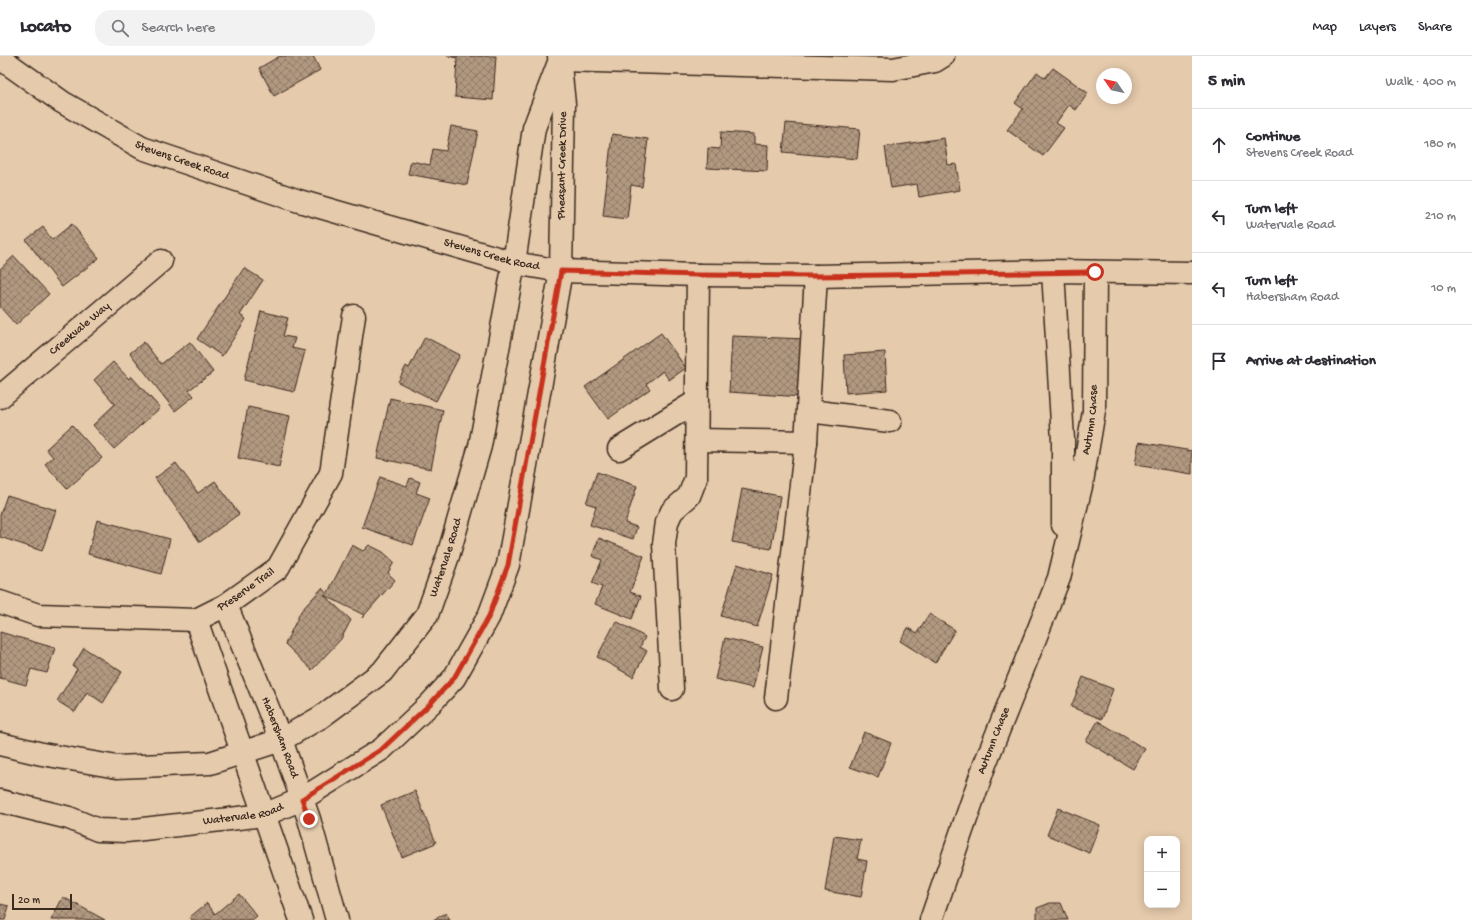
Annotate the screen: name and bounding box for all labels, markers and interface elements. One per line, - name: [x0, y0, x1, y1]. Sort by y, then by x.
- search box: [95, 10, 375, 46]
- text: Locato: [20, 16, 71, 39]
- icon: search: [109, 17, 131, 39]
- text: Search here: [141, 19, 215, 37]
- text: Map: [1313, 19, 1337, 36]
- text: Layers: [1359, 19, 1396, 36]
- text: Share: [1418, 19, 1452, 36]
- north arrow: [1096, 68, 1132, 104]
- text: 5 min: [1208, 72, 1245, 92]
- text: Walk · 400 m: [1386, 75, 1456, 90]
- street label: Pheasant Creek Drive: [555, 111, 571, 221]
- text: Continue: [1246, 128, 1300, 146]
- icon: ahead: [1208, 134, 1230, 156]
- text: 180 m: [1424, 137, 1456, 152]
- street label: Stevens Creek Road: [132, 138, 231, 184]
- text: Stevens Creek Road: [1246, 146, 1353, 161]
- text: Turn left: [1246, 200, 1297, 218]
- icon: left: [1208, 206, 1230, 228]
- text: 210 m: [1425, 209, 1456, 224]
- text: Watervale Road: [1246, 218, 1335, 233]
- street label: Stevens Creek Road: [442, 236, 541, 274]
- route start: [1086, 263, 1104, 281]
- text: Turn left: [1246, 272, 1297, 290]
- icon: left: [1208, 278, 1230, 300]
- text: 10 m: [1431, 281, 1456, 296]
- text: Habersham Road: [1246, 290, 1339, 305]
- street label: Creekvale Way: [47, 300, 113, 359]
- icon: arrive: [1208, 350, 1230, 372]
- text: Arrive at destination: [1246, 352, 1376, 370]
- street label: Autumn Chase: [1080, 384, 1102, 456]
- street label: Watervale Road: [427, 516, 466, 599]
- street label: Preserve Trail: [215, 565, 278, 615]
- street label: Habersham Road: [257, 695, 301, 781]
- street label: Autumn Chase: [975, 705, 1014, 776]
- street label: Watervale Road: [202, 800, 287, 829]
- route end: [300, 810, 318, 828]
- map controls: [1144, 836, 1180, 908]
- button: +: [1144, 836, 1180, 872]
- button: −: [1144, 872, 1180, 908]
- scale bar: [12, 892, 72, 911]
- text: 20 m: [18, 895, 40, 907]

